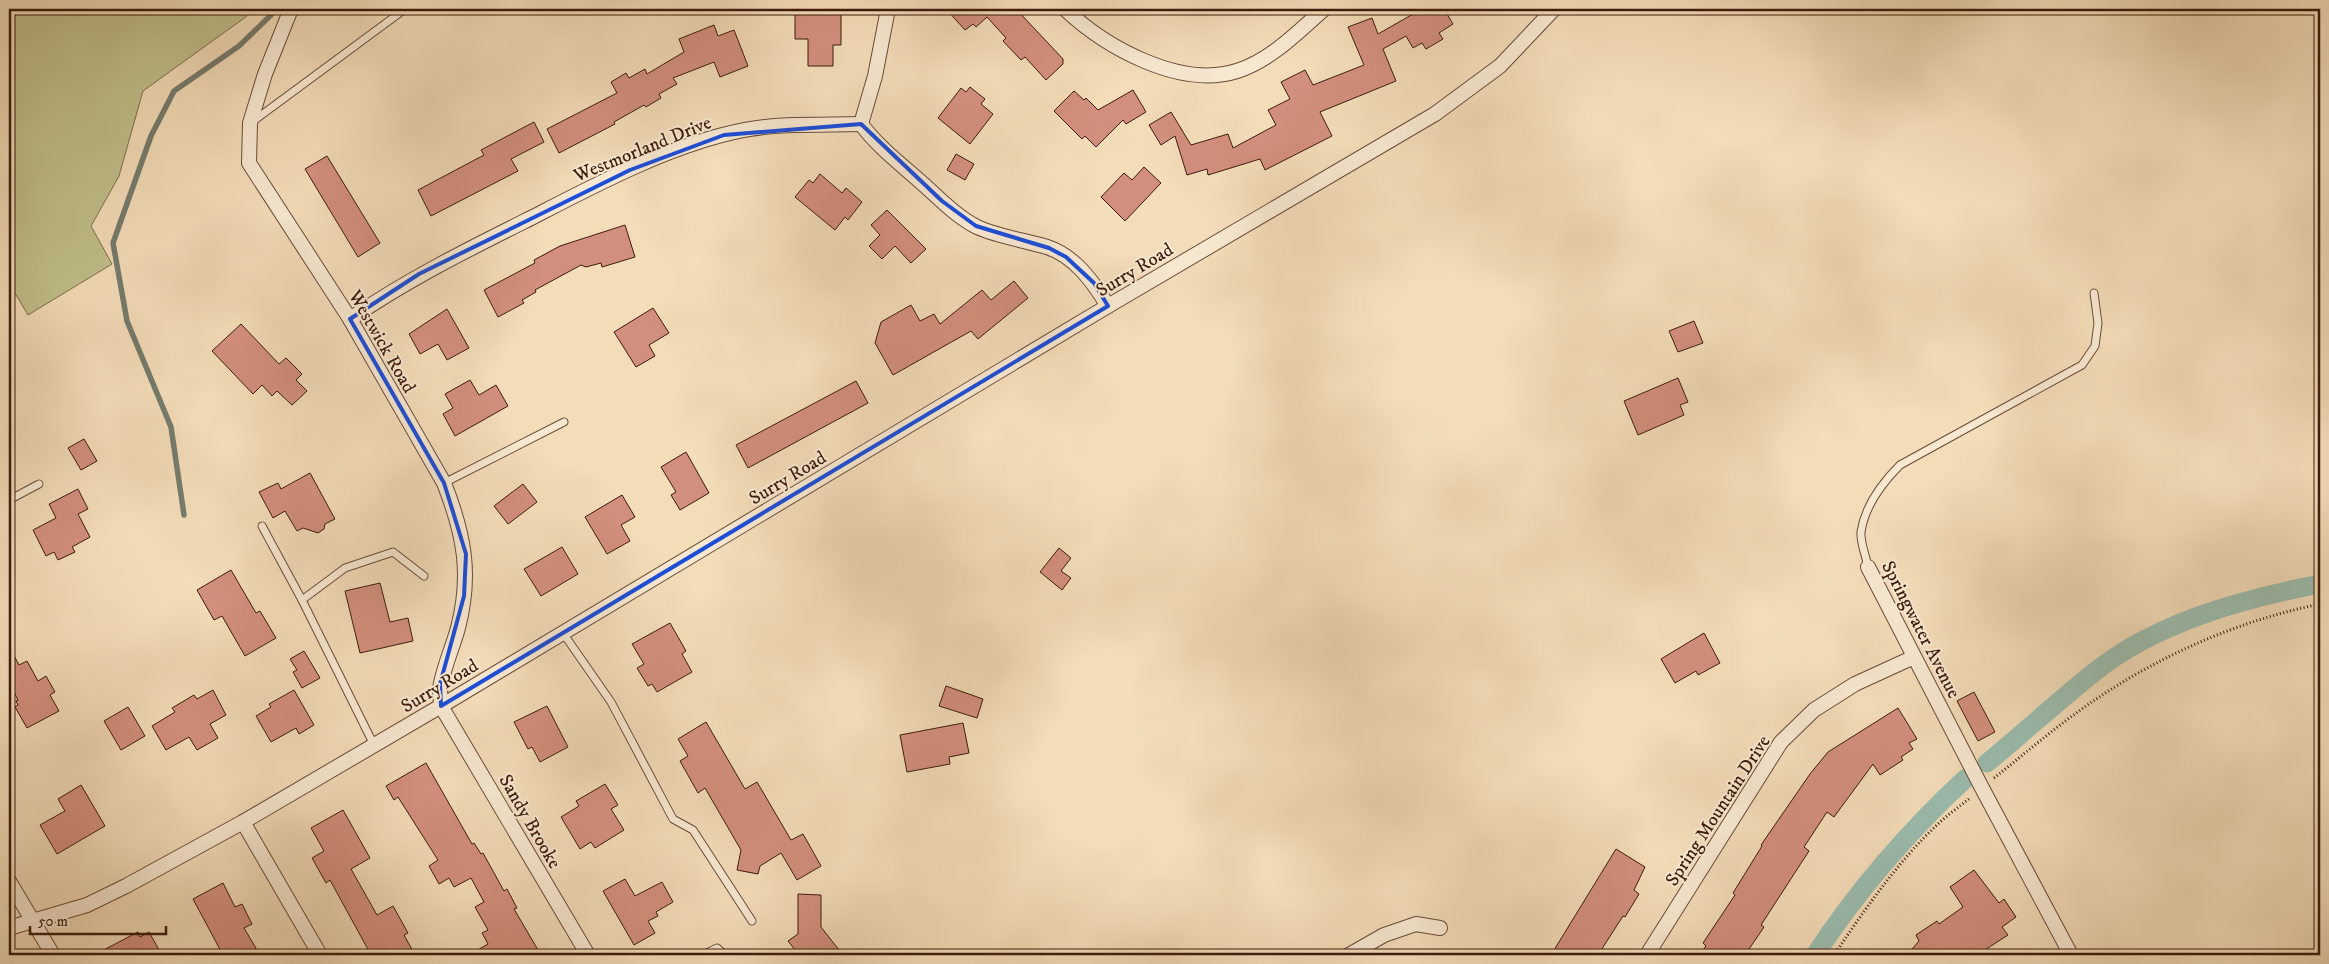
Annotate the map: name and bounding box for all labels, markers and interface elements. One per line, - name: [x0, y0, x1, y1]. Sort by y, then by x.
- street label: Westmorland Drive: [569, 111, 715, 188]
- street label: Surry Road: [1092, 238, 1178, 302]
- street label: Westwick Road: [343, 285, 421, 398]
- street label: Surry Road: [745, 446, 831, 510]
- street label: Springwater Avenue: [1876, 557, 1965, 702]
- street label: Surry Road: [397, 654, 483, 718]
- street label: Spring Mountain Drive: [1661, 731, 1776, 891]
- street label: Sandy Brooke: [494, 771, 566, 873]
- scale bar: [30, 904, 166, 936]
- text: 50 m: [38, 912, 68, 931]

